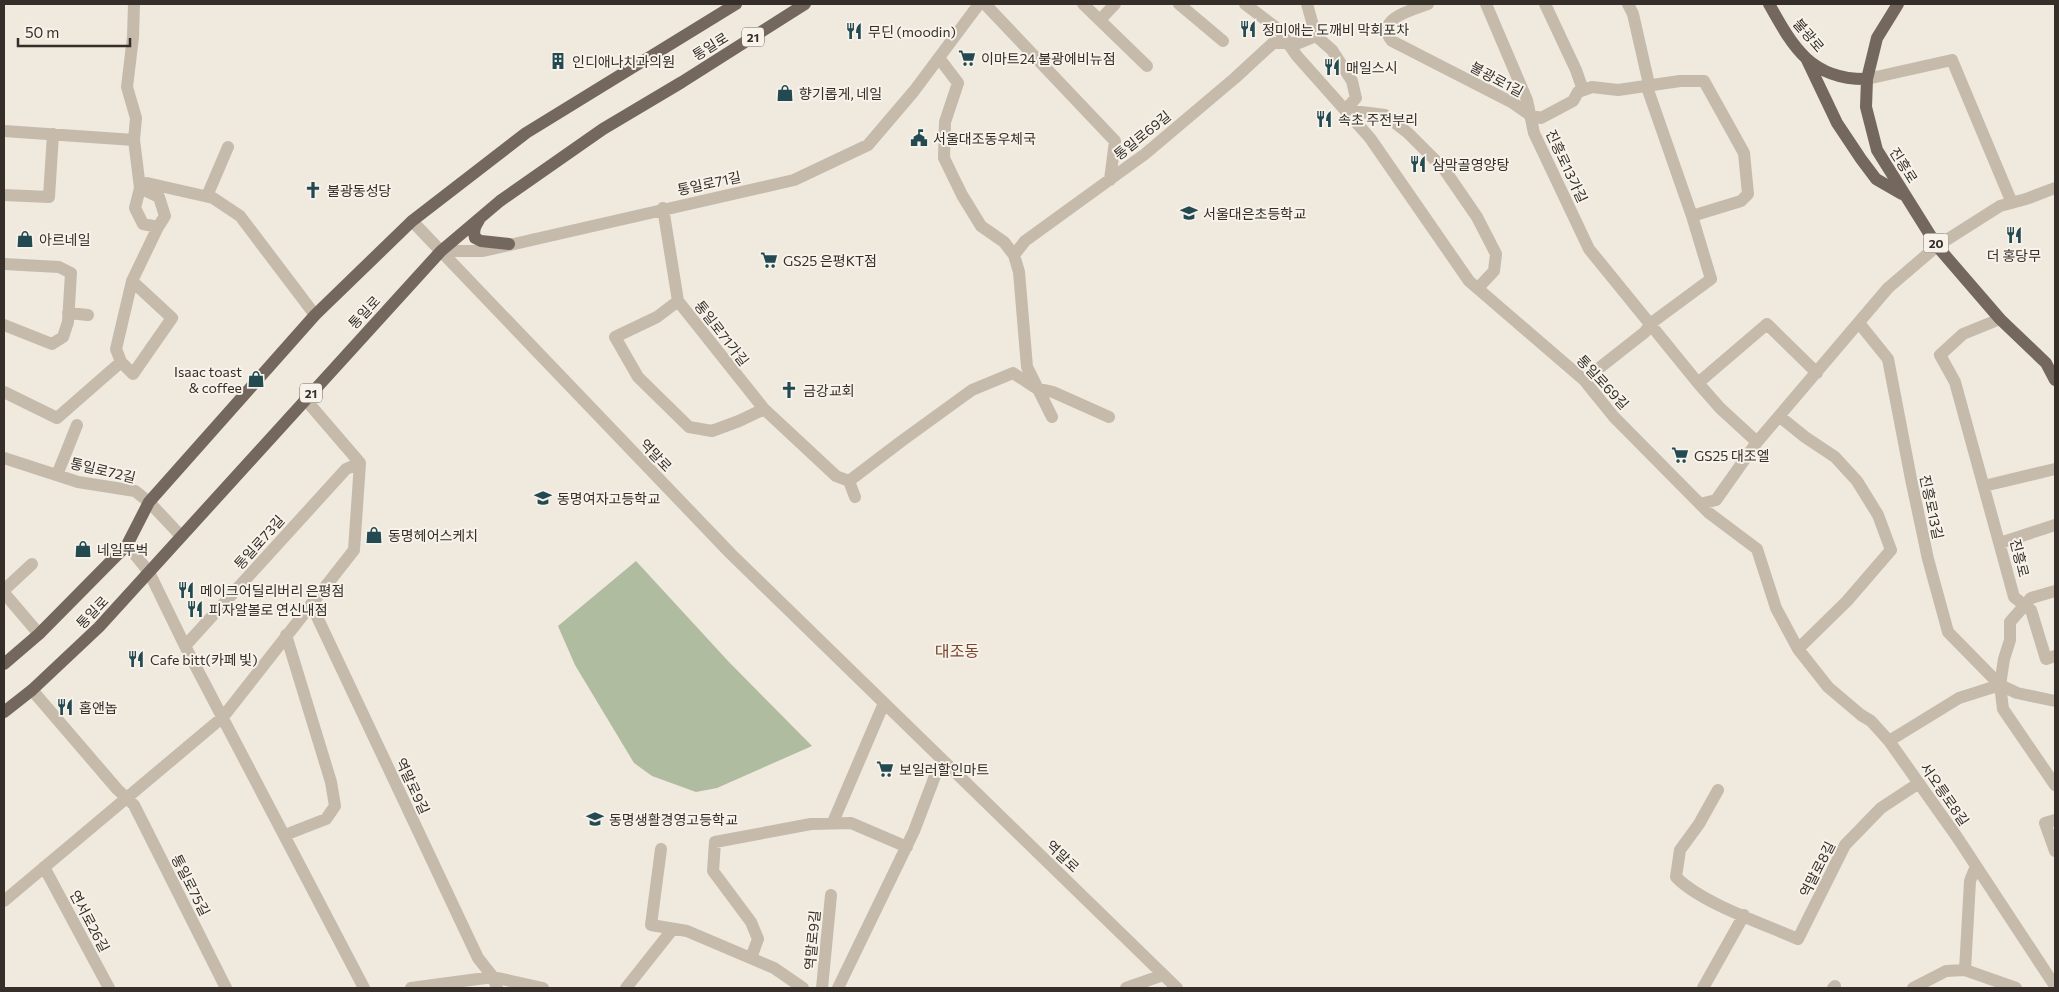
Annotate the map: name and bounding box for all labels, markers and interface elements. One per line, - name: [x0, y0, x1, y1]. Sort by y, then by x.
- scale bar: [18, 15, 130, 47]
- street label: 불광로: [1790, 15, 1828, 55]
- restaurant icon: 정미애는 도깨비 막회포차: [1238, 19, 1258, 39]
- restaurant icon: 무딘 (moodin): [844, 21, 864, 41]
- place label: 정미애는 도깨비 막회포차: [1262, 21, 1409, 38]
- text: 50 m: [25, 23, 59, 41]
- place label: 무딘 (moodin): [868, 23, 956, 40]
- street label: 통일로: [689, 28, 731, 63]
- road number: 21: [742, 28, 764, 46]
- supermarket icon: 이마트24 불광에비뉴점: [957, 48, 977, 68]
- place label: 이마트24 불광에비뉴점: [981, 50, 1116, 67]
- building icon: 인디애나치과의원: [548, 51, 568, 71]
- place label: 인디애나치과의원: [572, 53, 675, 70]
- restaurant icon: 매일스시: [1322, 57, 1342, 77]
- street label: 불광로1길: [1468, 58, 1526, 100]
- place label: 매일스시: [1346, 59, 1398, 76]
- shop icon: 향기롭게, 네일: [775, 83, 795, 103]
- place label: 향기롭게, 네일: [799, 85, 882, 102]
- street label: 통일로69길: [1110, 107, 1174, 163]
- restaurant icon: 속초 주전부리: [1314, 109, 1334, 129]
- place label: 속초 주전부리: [1338, 111, 1418, 128]
- street label: 진흥로13가길: [1543, 127, 1591, 205]
- public building icon: 서울대조동우체국: [909, 128, 929, 148]
- place label: 서울대조동우체국: [933, 130, 1036, 147]
- street label: 진흥로: [1887, 144, 1922, 186]
- restaurant icon: 삼막골영양탕: [1408, 154, 1428, 174]
- place label: 삼막골영양탕: [1432, 156, 1509, 173]
- street label: 통일로71길: [675, 168, 743, 198]
- church icon: 불광동성당: [303, 180, 323, 200]
- place label: 불광동성당: [327, 182, 392, 199]
- school or university icon: 서울대은초등학교: [1179, 203, 1199, 223]
- place label: 서울대은초등학교: [1203, 205, 1306, 222]
- restaurant icon: 더 홍당무: [2004, 225, 2024, 245]
- shop icon: 아르네일: [15, 229, 35, 249]
- place label: 아르네일: [39, 231, 91, 248]
- road number: 20: [1924, 234, 1948, 252]
- place label: 더 홍당무: [1987, 247, 2041, 264]
- supermarket icon: GS25 은평KT점: [759, 250, 779, 270]
- place label: GS25 은평KT점: [783, 252, 877, 269]
- street label: 통일로: [345, 292, 383, 332]
- street label: 통일로71가길: [691, 297, 753, 369]
- street label: 통일로69길: [1573, 351, 1633, 413]
- place label: Isaac toast & coffee: [174, 363, 242, 396]
- shop icon: Isaac toast & coffee: [246, 369, 266, 389]
- church icon: 금강교회: [779, 380, 799, 400]
- place label: 금강교회: [803, 382, 855, 399]
- road number: 21: [300, 383, 322, 402]
- street label: 역말로: [636, 435, 676, 475]
- supermarket icon: GS25 대조엘: [1670, 445, 1690, 465]
- place label: GS25 대조엘: [1694, 447, 1770, 464]
- street label: 통일로72길: [69, 454, 137, 486]
- street label: 진흥로13길: [1917, 473, 1947, 541]
- school or university icon: 동명여자고등학교: [533, 488, 553, 508]
- place label: 동명여자고등학교: [557, 490, 660, 507]
- street label: 통일로73길: [230, 511, 288, 573]
- shop icon: 동명헤어스케치: [364, 525, 384, 545]
- place label: 동명헤어스케치: [388, 527, 478, 544]
- street label: 진흥로: [2007, 537, 2033, 579]
- shop icon: 네일뚜벅: [73, 539, 93, 559]
- place label: 네일뚜벅: [97, 541, 149, 558]
- restaurant icon: 메이크어딜리버리 은평점: [176, 580, 196, 600]
- place label: 메이크어딜리버리 은평점: [200, 582, 344, 599]
- street label: 통일로: [72, 592, 112, 632]
- restaurant icon: 피자알볼로 연신내점: [185, 599, 205, 619]
- place label: 피자알볼로 연신내점: [209, 601, 328, 618]
- district label: 대조동: [935, 641, 979, 660]
- restaurant icon: Cafe bitt(카페 빛): [126, 649, 146, 669]
- place label: Cafe bitt(카페 빛): [150, 651, 258, 668]
- restaurant icon: 홉앤놉: [55, 697, 75, 717]
- place label: 홉앤놉: [79, 699, 118, 716]
- street label: 역말로9길: [393, 755, 433, 817]
- supermarket icon: 보일러할인마트: [875, 759, 895, 779]
- street label: 서오릉로8길: [1917, 759, 1973, 829]
- place label: 보일러할인마트: [899, 761, 989, 778]
- school or university icon: 동명생활경영고등학교: [585, 809, 605, 829]
- place label: 동명생활경영고등학교: [609, 811, 738, 828]
- street label: 역말로: [1043, 837, 1083, 875]
- street label: 역말로8길: [1796, 838, 1838, 900]
- street label: 통일로75길: [168, 851, 214, 919]
- street label: 연서로26길: [67, 887, 113, 955]
- street label: 역말로9길: [801, 909, 823, 971]

